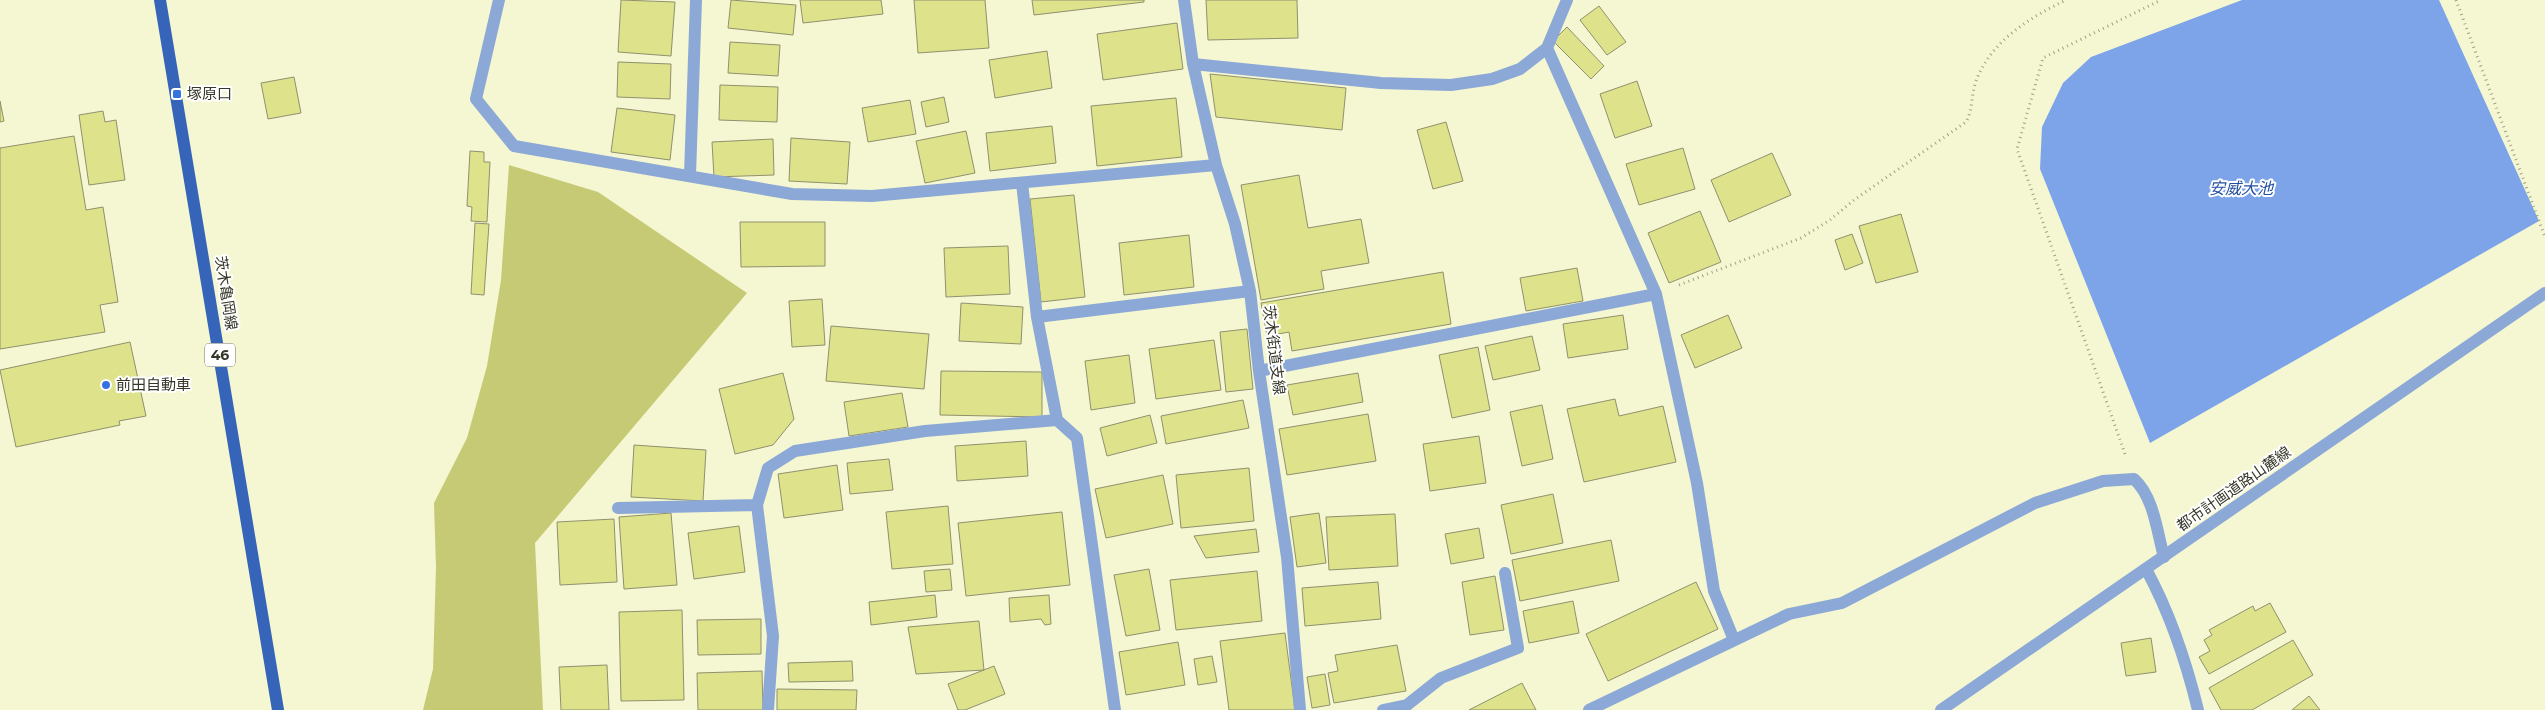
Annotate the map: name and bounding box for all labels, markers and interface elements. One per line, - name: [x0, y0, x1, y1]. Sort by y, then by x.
- place label: 塚原口: [187, 84, 232, 103]
- marker: 塚原口: [171, 88, 183, 100]
- water label: 安威大池: [2209, 179, 2275, 198]
- street label: 茨木亀岡線: [211, 254, 242, 331]
- street label: 茨木街道支線: [1260, 304, 1289, 396]
- road number: 46: [205, 344, 235, 366]
- place label: 前田自動車: [116, 375, 191, 394]
- marker: 前田自動車: [100, 379, 112, 391]
- street label: 都市計画道路山麓線: [2173, 442, 2294, 535]

